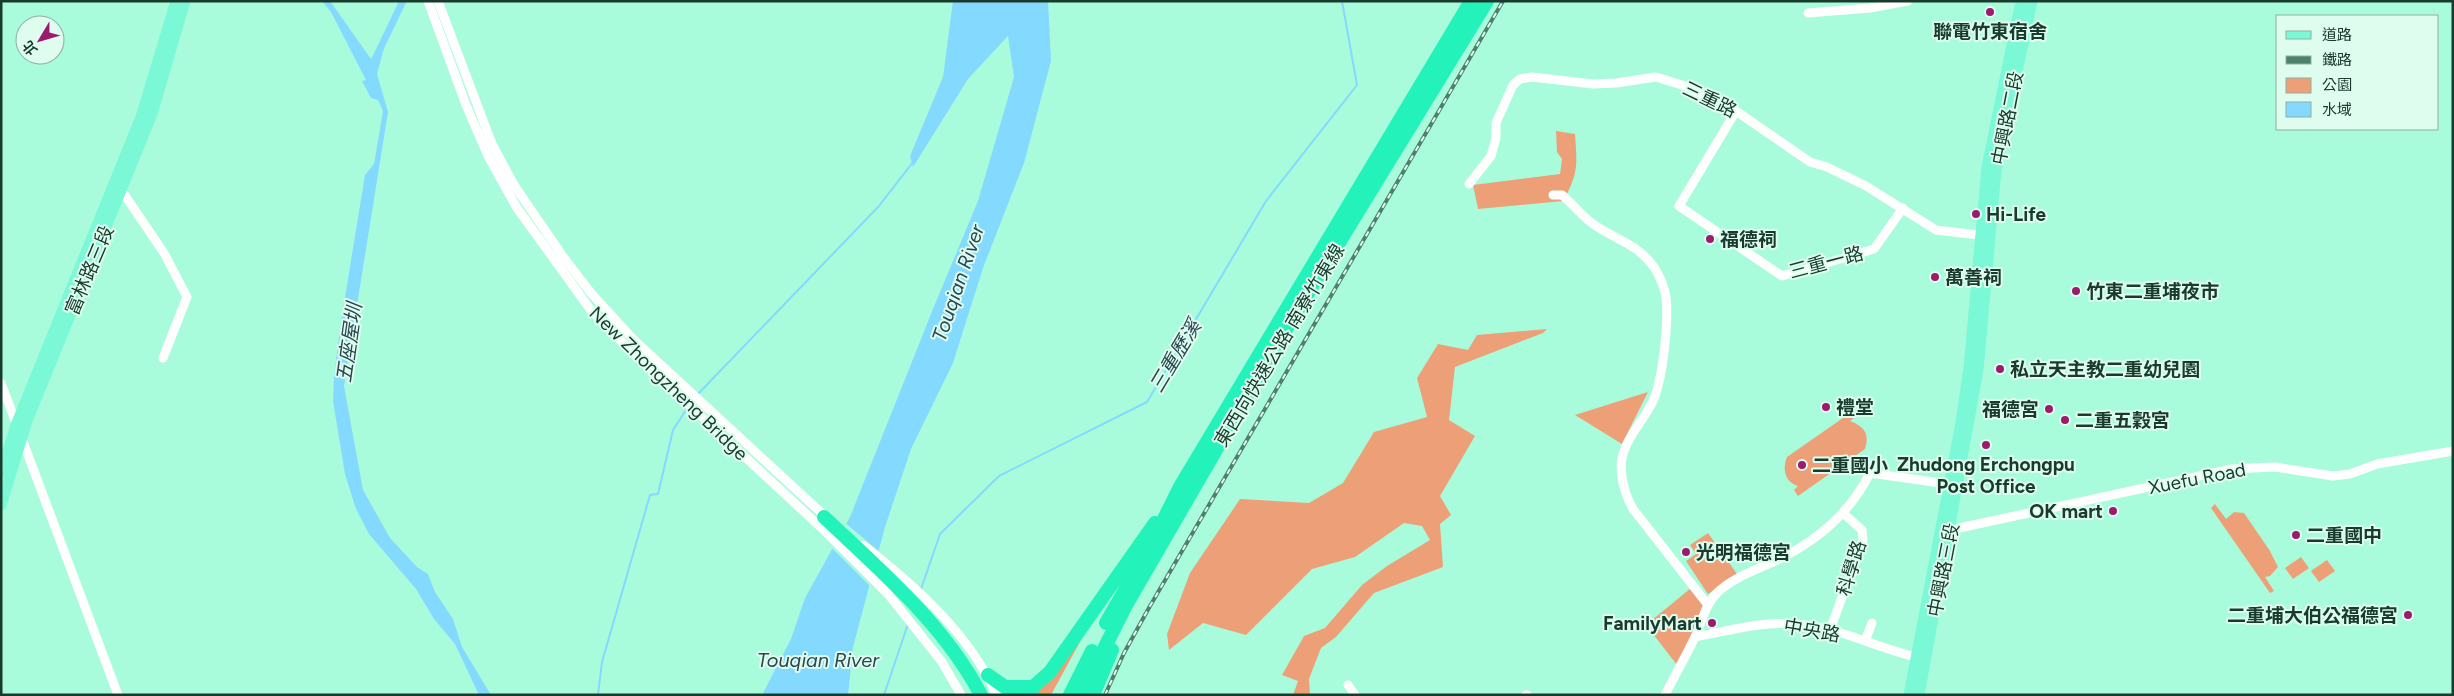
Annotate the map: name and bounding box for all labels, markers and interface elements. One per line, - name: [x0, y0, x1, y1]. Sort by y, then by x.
- marker: 聯電竹東宿舍: [1984, 6, 1996, 18]
- north arrow: [15, 15, 65, 65]
- legend: [2276, 15, 2439, 130]
- place label: 聯電竹東宿舍: [1933, 20, 2047, 43]
- text: 道路: [2322, 26, 2352, 44]
- text: 北: [19, 37, 41, 58]
- text: 鐵路: [2322, 51, 2352, 69]
- street label: 中興路二段: [1987, 69, 2028, 167]
- text: 公園: [2322, 76, 2352, 94]
- street label: 三重路: [1679, 77, 1740, 122]
- text: 水域: [2322, 101, 2352, 119]
- place label: Hi-Life: [1986, 203, 2046, 226]
- marker: Hi-Life: [1970, 208, 1982, 220]
- water label: Touqian River: [927, 220, 990, 345]
- street label: 富林路三段: [60, 222, 119, 318]
- place label: 福德祠: [1720, 228, 1777, 251]
- marker: 福德祠: [1704, 233, 1716, 245]
- street label: 東西向快速公路 南寮竹東線: [1210, 240, 1349, 451]
- street label: 三重一路: [1786, 242, 1866, 283]
- place label: 萬善祠: [1945, 266, 2002, 289]
- marker: 萬善祠: [1929, 271, 1941, 283]
- place label: 竹東二重埔夜市: [2086, 280, 2219, 303]
- marker: 竹東二重埔夜市: [2070, 285, 2082, 297]
- water label: 五座屋圳: [332, 299, 367, 384]
- street label: New Zhongzheng Bridge: [584, 302, 753, 465]
- water label: 三重歷溪: [1144, 313, 1207, 396]
- place label: 私立天主教二重幼兒園: [2010, 358, 2200, 381]
- marker: 私立天主教二重幼兒園: [1994, 363, 2006, 375]
- place label: 禮堂: [1836, 396, 1874, 419]
- place label: 福德宮: [1982, 398, 2039, 421]
- marker: 禮堂: [1820, 401, 1832, 413]
- marker: 福德宮: [2043, 403, 2055, 415]
- place label: 二重五穀宮: [2075, 409, 2170, 432]
- marker: 二重五穀宮: [2059, 414, 2071, 426]
- marker: Zhudong Erchongpu Post Office: [1980, 439, 1992, 451]
- place label: Zhudong Erchongpu Post Office: [1897, 453, 2075, 498]
- place label: 二重國小: [1812, 454, 1888, 477]
- street label: Xuefu Road: [2146, 458, 2248, 499]
- marker: 二重國小: [1796, 459, 1808, 471]
- place label: OK mart: [2029, 500, 2103, 523]
- marker: OK mart: [2107, 505, 2119, 517]
- street label: 中興路三段: [1923, 521, 1964, 619]
- place label: 二重國中: [2306, 524, 2382, 547]
- marker: 二重國中: [2290, 529, 2302, 541]
- street label: 科學路: [1832, 538, 1871, 599]
- place label: 光明福德宮: [1696, 541, 1791, 564]
- marker: 光明福德宮: [1680, 546, 1692, 558]
- place label: 二重埔大伯公福德宮: [2227, 604, 2398, 627]
- marker: 二重埔大伯公福德宮: [2402, 609, 2414, 621]
- place label: FamilyMart: [1603, 612, 1702, 635]
- street label: 中央路: [1782, 614, 1842, 647]
- marker: FamilyMart: [1706, 617, 1718, 629]
- water label: Touqian River: [757, 648, 880, 672]

